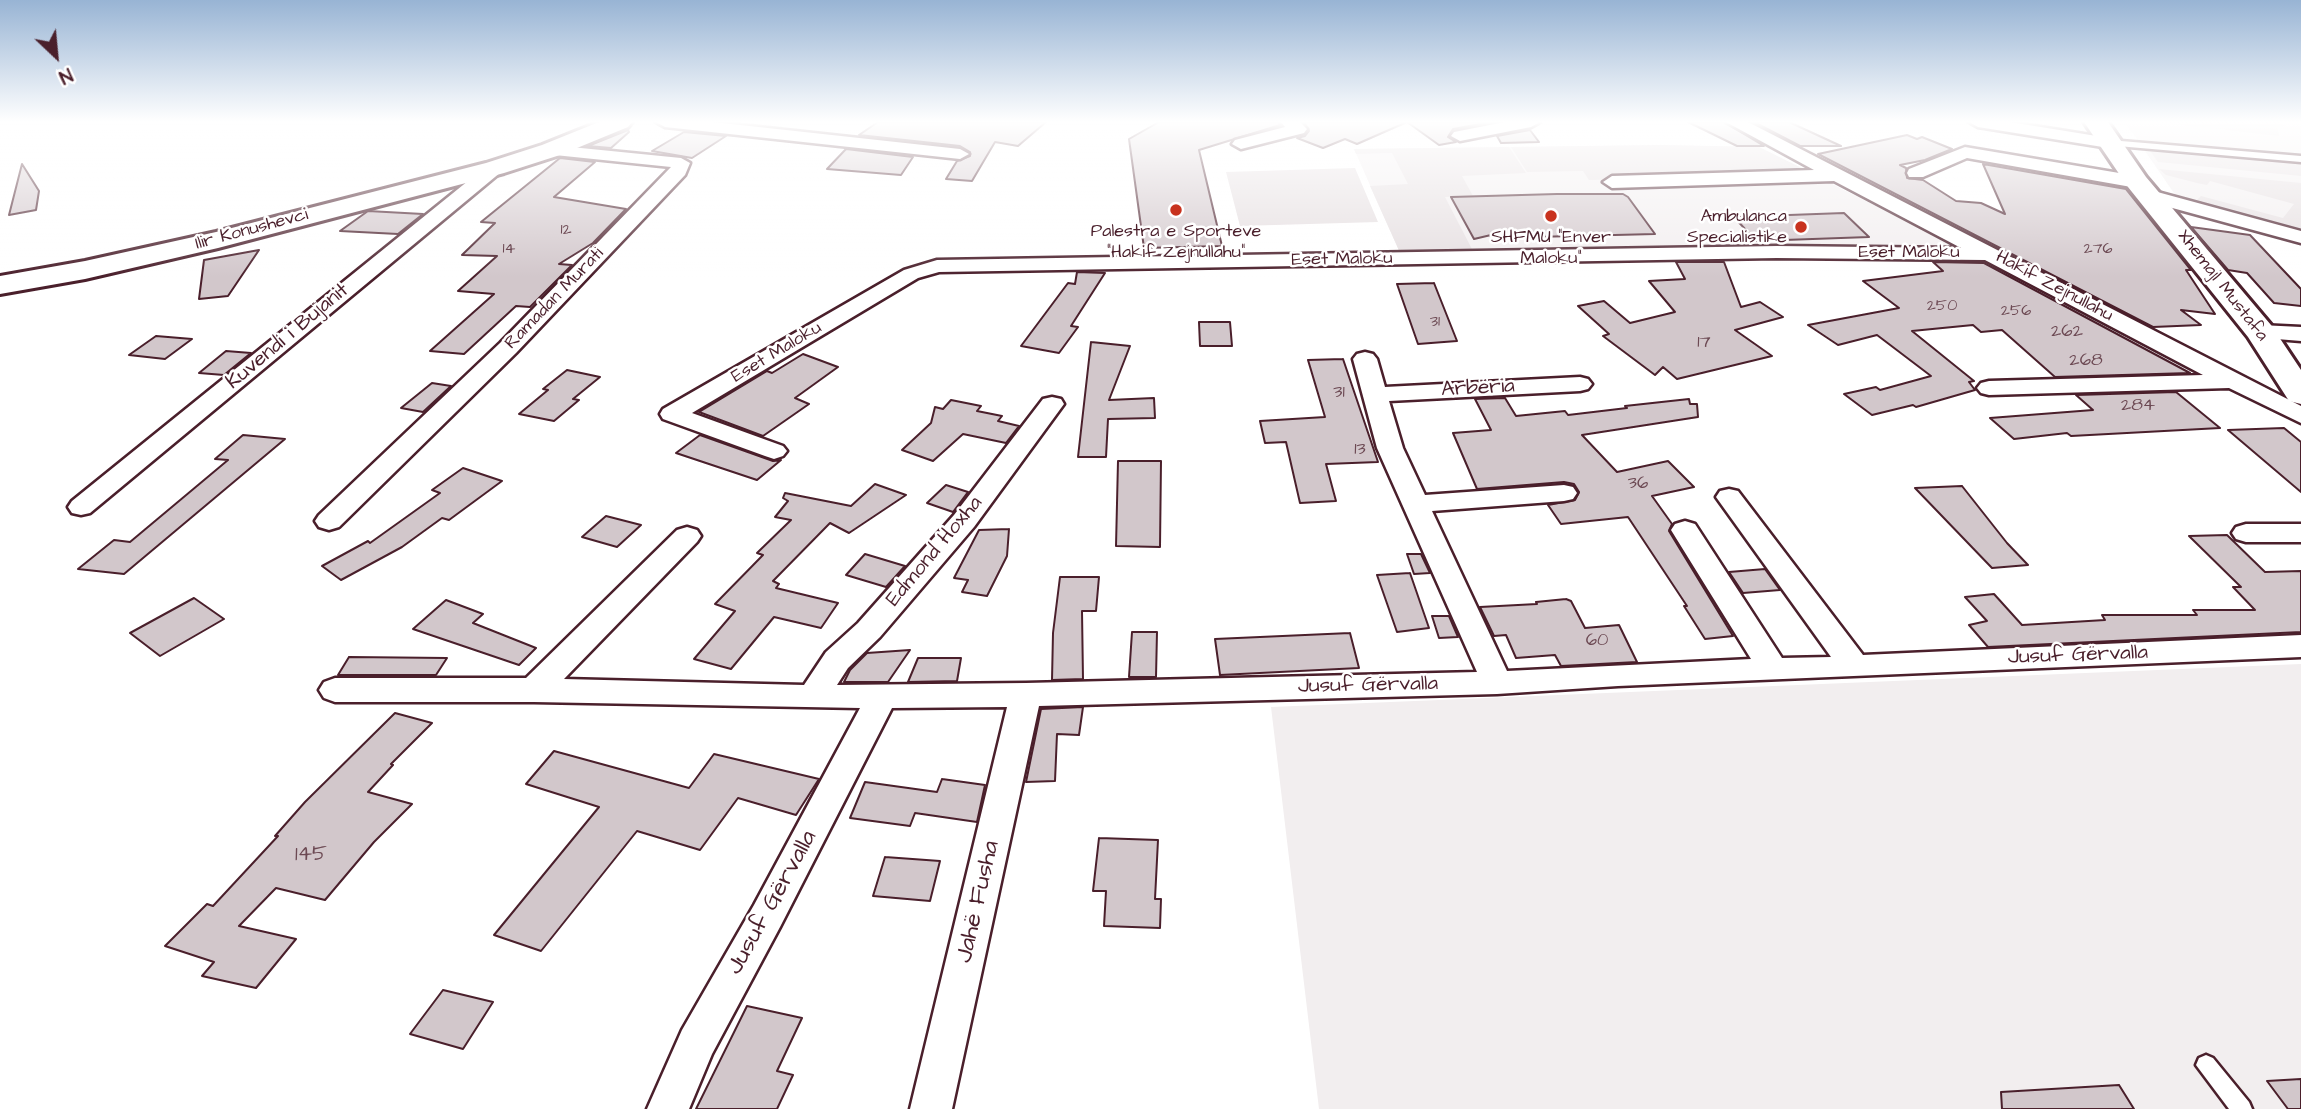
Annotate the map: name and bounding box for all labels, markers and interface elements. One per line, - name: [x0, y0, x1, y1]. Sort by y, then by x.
- north arrow: [21, 21, 91, 91]
- text: N: [54, 61, 77, 90]
- marker: Palestra e Sporteve "Hakif Zejnullahu": [1168, 202, 1184, 218]
- street label: Ilir Konushevci: [193, 205, 311, 255]
- place label: Ambulanca Specialistike: [1687, 206, 1787, 248]
- marker: SHFMU "Enver Maloku": [1543, 208, 1559, 224]
- marker: Ambulanca Specialistike: [1793, 219, 1809, 235]
- house number: 12: [560, 221, 572, 241]
- place label: Palestra e Sporteve "Hakif Zejnullahu": [1091, 221, 1261, 264]
- street label: Xhemajl Mustafa: [2172, 226, 2272, 346]
- place label: SHFMU "Enver Maloku": [1491, 227, 1611, 270]
- house number: 14: [503, 240, 515, 260]
- house number: 276: [2083, 240, 2113, 260]
- street label: Eset Maloku: [1858, 242, 1960, 264]
- street label: Ramadan Murati: [501, 244, 609, 354]
- street label: Hakif Zejnullahu: [1992, 247, 2116, 327]
- street label: Eset Maloku: [1291, 248, 1393, 272]
- street label: Kuvendi i Bujanit: [222, 278, 354, 396]
- house number: 250: [1927, 297, 1957, 317]
- house number: 256: [2001, 302, 2031, 322]
- house number: 31: [1430, 313, 1440, 333]
- street label: Eset Maloku: [728, 318, 826, 388]
- house number: 262: [2051, 321, 2083, 343]
- house number: 17: [1697, 332, 1711, 354]
- house number: 268: [2069, 350, 2103, 372]
- street label: Arbëria: [1441, 374, 1515, 404]
- house number: 31: [1333, 382, 1345, 404]
- house number: 284: [2121, 395, 2155, 417]
- house number: 13: [1354, 439, 1366, 461]
- house number: 36: [1628, 473, 1648, 495]
- street label: Edmond Hoxha: [881, 492, 989, 612]
- house number: 60: [1586, 630, 1608, 652]
- street label: Jusuf Gërvalla: [2007, 641, 2149, 671]
- street label: Jusuf Gërvalla: [1298, 672, 1438, 700]
- street label: Jusuf Gërvalla: [722, 826, 824, 980]
- street label: Jahë Fusha: [951, 838, 1007, 966]
- house number: 145: [295, 843, 327, 869]

